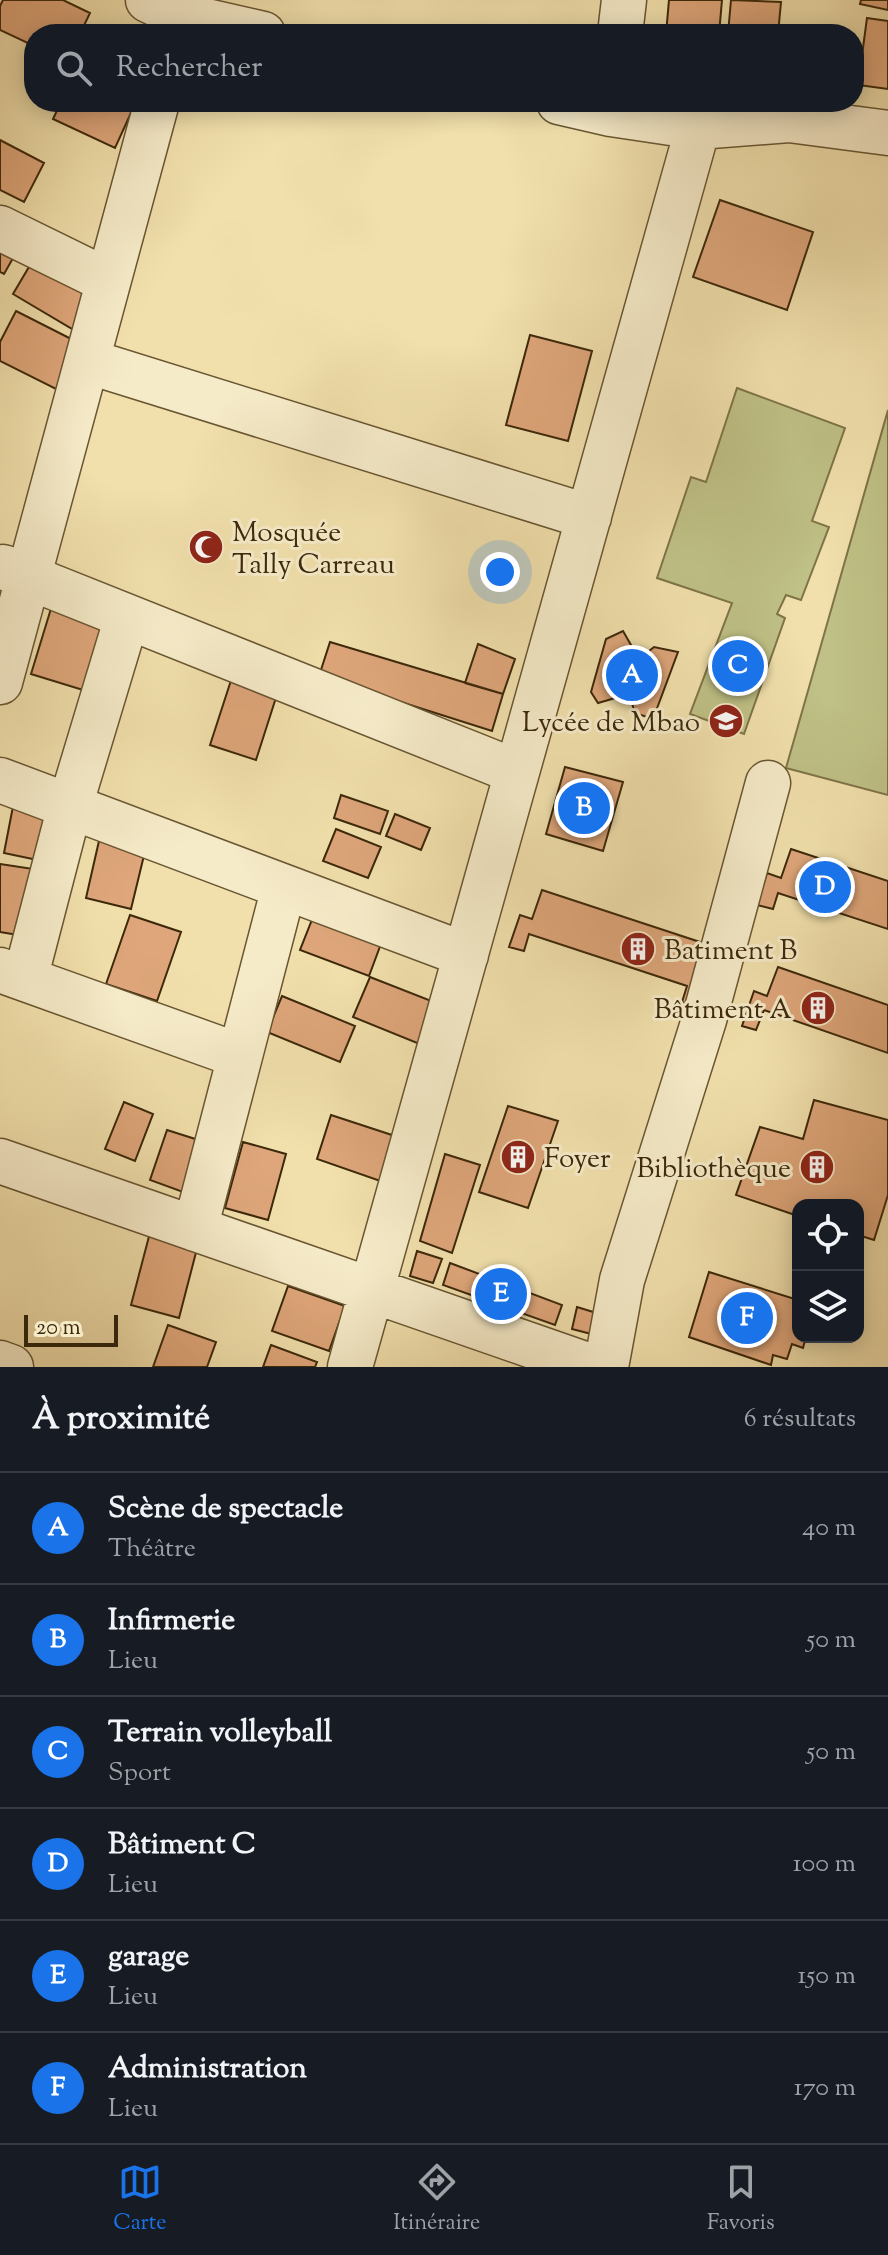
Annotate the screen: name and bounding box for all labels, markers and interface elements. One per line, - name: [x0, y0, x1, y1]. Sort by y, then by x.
- search box: [24, 24, 864, 112]
- icon: search: [52, 46, 96, 90]
- text: Rechercher: [116, 47, 263, 90]
- place label: Mosquée Tally Carreau: [232, 514, 395, 586]
- mosque icon: Mosquée Tally Carreau: [187, 528, 225, 566]
- your location: [480, 552, 520, 592]
- pin: C: [712, 636, 764, 696]
- pin: A: [606, 645, 658, 705]
- school or university icon: Lycée de Mbao: [707, 702, 745, 740]
- place label: Lycée de Mbao: [522, 704, 700, 744]
- pin: B: [558, 778, 610, 838]
- pin: D: [799, 857, 851, 917]
- building icon: Batiment B: [619, 930, 657, 968]
- place label: Batiment B: [664, 932, 797, 972]
- building icon: Bâtiment A: [799, 989, 837, 1027]
- place label: Bâtiment A: [654, 991, 792, 1031]
- building icon: Foyer: [499, 1138, 537, 1176]
- place label: Foyer: [544, 1140, 611, 1180]
- building icon: Bibliothèque: [798, 1148, 836, 1186]
- place label: Bibliothèque: [636, 1150, 791, 1190]
- map controls: [792, 1199, 864, 1343]
- button: locate: [792, 1199, 864, 1271]
- pin: E: [475, 1264, 527, 1324]
- button: layers: [792, 1271, 864, 1343]
- pin: F: [721, 1288, 773, 1348]
- scale bar: [24, 1311, 118, 1347]
- text: 20 m: [36, 1313, 81, 1345]
- text: À proximité: [32, 1395, 210, 1444]
- text: 6 résultats: [744, 1401, 856, 1438]
- text: Scène de spectacle: [108, 1488, 343, 1531]
- text: A: [47, 1510, 69, 1547]
- text: 40 m: [802, 1510, 856, 1547]
- text: Théâtre: [108, 1531, 196, 1568]
- text: Infirmerie: [108, 1600, 235, 1643]
- text: B: [50, 1622, 66, 1659]
- text: 50 m: [806, 1622, 856, 1659]
- text: Lieu: [108, 1643, 158, 1680]
- text: Terrain volleyball: [108, 1712, 332, 1755]
- text: C: [48, 1734, 68, 1771]
- text: 50 m: [806, 1734, 856, 1771]
- text: Sport: [108, 1755, 171, 1792]
- text: Bâtiment C: [108, 1824, 256, 1867]
- text: D: [48, 1846, 68, 1883]
- text: 100 m: [793, 1846, 856, 1883]
- text: Lieu: [108, 1867, 158, 1904]
- text: garage: [108, 1936, 189, 1979]
- text: E: [50, 1958, 66, 1995]
- text: 150 m: [797, 1958, 856, 1995]
- text: Lieu: [108, 1979, 158, 2016]
- text: Administration: [108, 2048, 307, 2091]
- text: F: [51, 2070, 65, 2107]
- text: 170 m: [794, 2070, 856, 2107]
- text: Lieu: [108, 2091, 158, 2128]
- tab: Carte: [113, 2160, 167, 2240]
- tab: Itinéraire: [393, 2160, 480, 2240]
- tab: Favoris: [707, 2160, 775, 2240]

